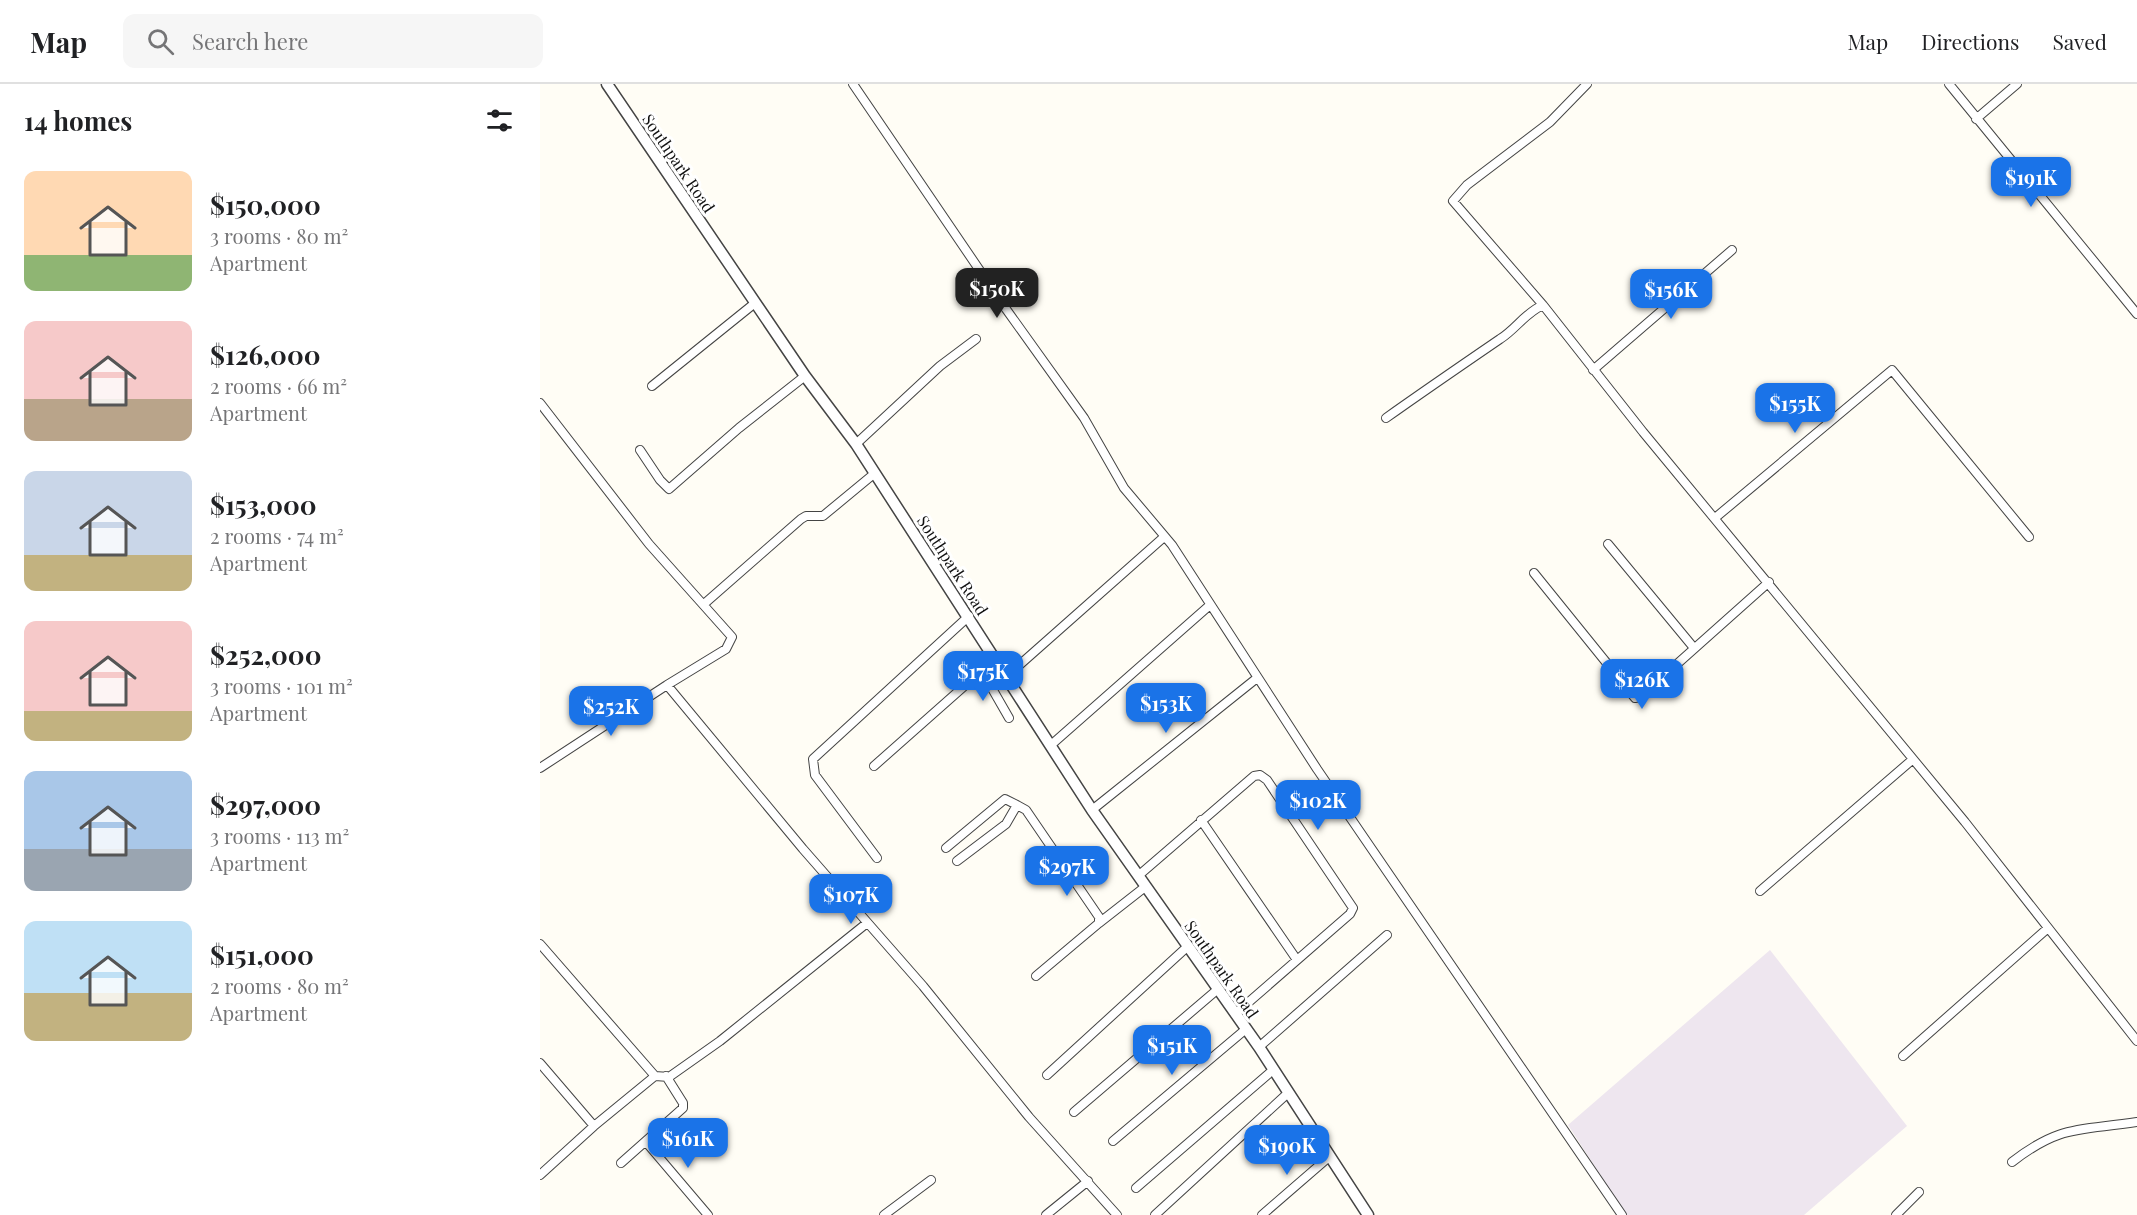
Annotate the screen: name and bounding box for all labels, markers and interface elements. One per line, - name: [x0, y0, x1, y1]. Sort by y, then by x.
- search box: [123, 14, 543, 68]
- text: Map: [30, 23, 87, 60]
- icon: search: [144, 25, 177, 58]
- text: Search here: [192, 26, 308, 56]
- text: Map: [1847, 27, 1888, 55]
- text: Directions: [1921, 27, 2019, 55]
- text: Saved: [2052, 27, 2107, 55]
- text: 14 homes: [24, 103, 132, 138]
- icon: filters: [483, 104, 516, 137]
- street label: Southpark Road: [638, 110, 720, 216]
- pin: $191K: [1989, 157, 2073, 208]
- text: $191K: [2005, 163, 2057, 190]
- text: $150,000: [210, 187, 321, 222]
- icon: home: [72, 195, 144, 267]
- text: 3 rooms · 80 m²: [210, 222, 348, 249]
- text: Apartment: [210, 249, 307, 276]
- pin: $150K: [955, 268, 1039, 319]
- pin: $156K: [1629, 269, 1713, 320]
- text: $150K: [969, 274, 1025, 301]
- text: $156K: [1644, 275, 1698, 302]
- text: $126,000: [210, 337, 320, 372]
- icon: home: [72, 345, 144, 417]
- text: 2 rooms · 66 m²: [210, 372, 347, 399]
- pin: $155K: [1753, 383, 1837, 434]
- text: $155K: [1769, 389, 1821, 416]
- text: Apartment: [210, 399, 307, 426]
- text: $153,000: [210, 487, 317, 522]
- icon: home: [72, 495, 144, 567]
- street label: Southpark Road: [913, 511, 993, 619]
- text: 2 rooms · 74 m²: [210, 522, 344, 549]
- text: Apartment: [210, 549, 307, 576]
- text: $252,000: [210, 637, 321, 672]
- icon: home: [72, 645, 144, 717]
- pin: $175K: [941, 651, 1025, 702]
- text: $175K: [957, 657, 1009, 684]
- pin: $126K: [1600, 659, 1684, 710]
- text: $126K: [1614, 665, 1670, 692]
- text: 3 rooms · 101 m²: [210, 672, 353, 699]
- pin: $153K: [1124, 683, 1208, 734]
- pin: $252K: [569, 686, 653, 737]
- text: $153K: [1140, 689, 1192, 716]
- text: $252K: [583, 692, 639, 719]
- text: Apartment: [210, 699, 307, 726]
- pin: $102K: [1276, 780, 1360, 831]
- text: $102K: [1290, 786, 1346, 813]
- text: $297,000: [210, 787, 321, 822]
- icon: home: [72, 795, 144, 867]
- text: 3 rooms · 113 m²: [210, 822, 349, 849]
- pin: $297K: [1025, 846, 1109, 897]
- text: Apartment: [210, 849, 307, 876]
- text: $297K: [1039, 852, 1095, 879]
- pin: $107K: [809, 874, 893, 925]
- text: $107K: [823, 880, 879, 907]
- street label: Southpark Road: [1180, 916, 1264, 1022]
- text: $151,000: [210, 937, 314, 972]
- icon: home: [72, 945, 144, 1017]
- text: 2 rooms · 80 m²: [210, 972, 349, 999]
- text: Apartment: [210, 999, 307, 1026]
- pin: $151K: [1130, 1025, 1214, 1076]
- text: $151K: [1147, 1031, 1197, 1058]
- pin: $161K: [646, 1118, 730, 1169]
- text: $161K: [662, 1124, 714, 1151]
- pin: $190K: [1245, 1125, 1329, 1176]
- text: $190K: [1258, 1131, 1316, 1158]

